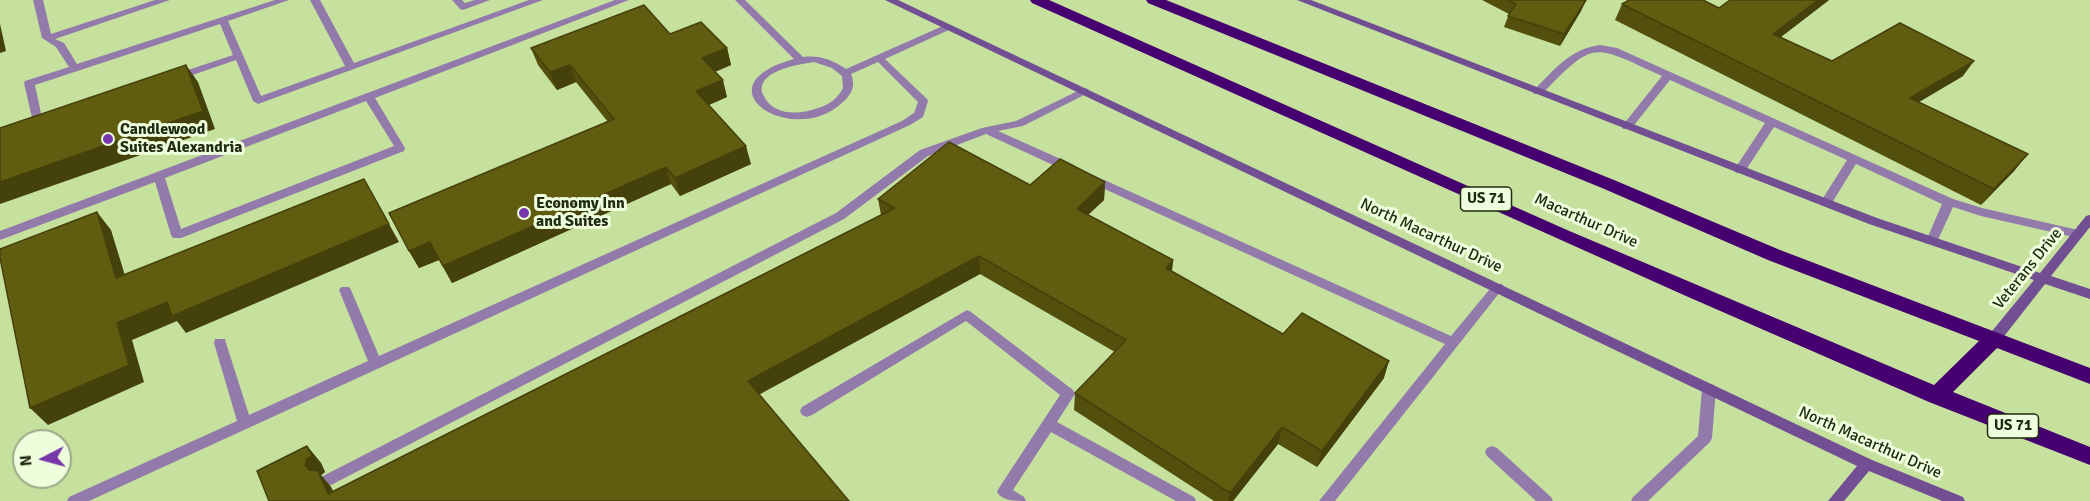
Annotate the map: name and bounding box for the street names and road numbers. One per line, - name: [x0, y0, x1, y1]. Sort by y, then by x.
- road number: US 71: [1460, 187, 1512, 211]
- street label: Macarthur Drive: [1531, 190, 1641, 252]
- street label: North Macarthur Drive: [1357, 195, 1505, 277]
- street label: Veterans Drive: [1989, 225, 2067, 313]
- street label: North Macarthur Drive: [1796, 403, 1944, 483]
- road number: US 71: [1988, 414, 2038, 438]

